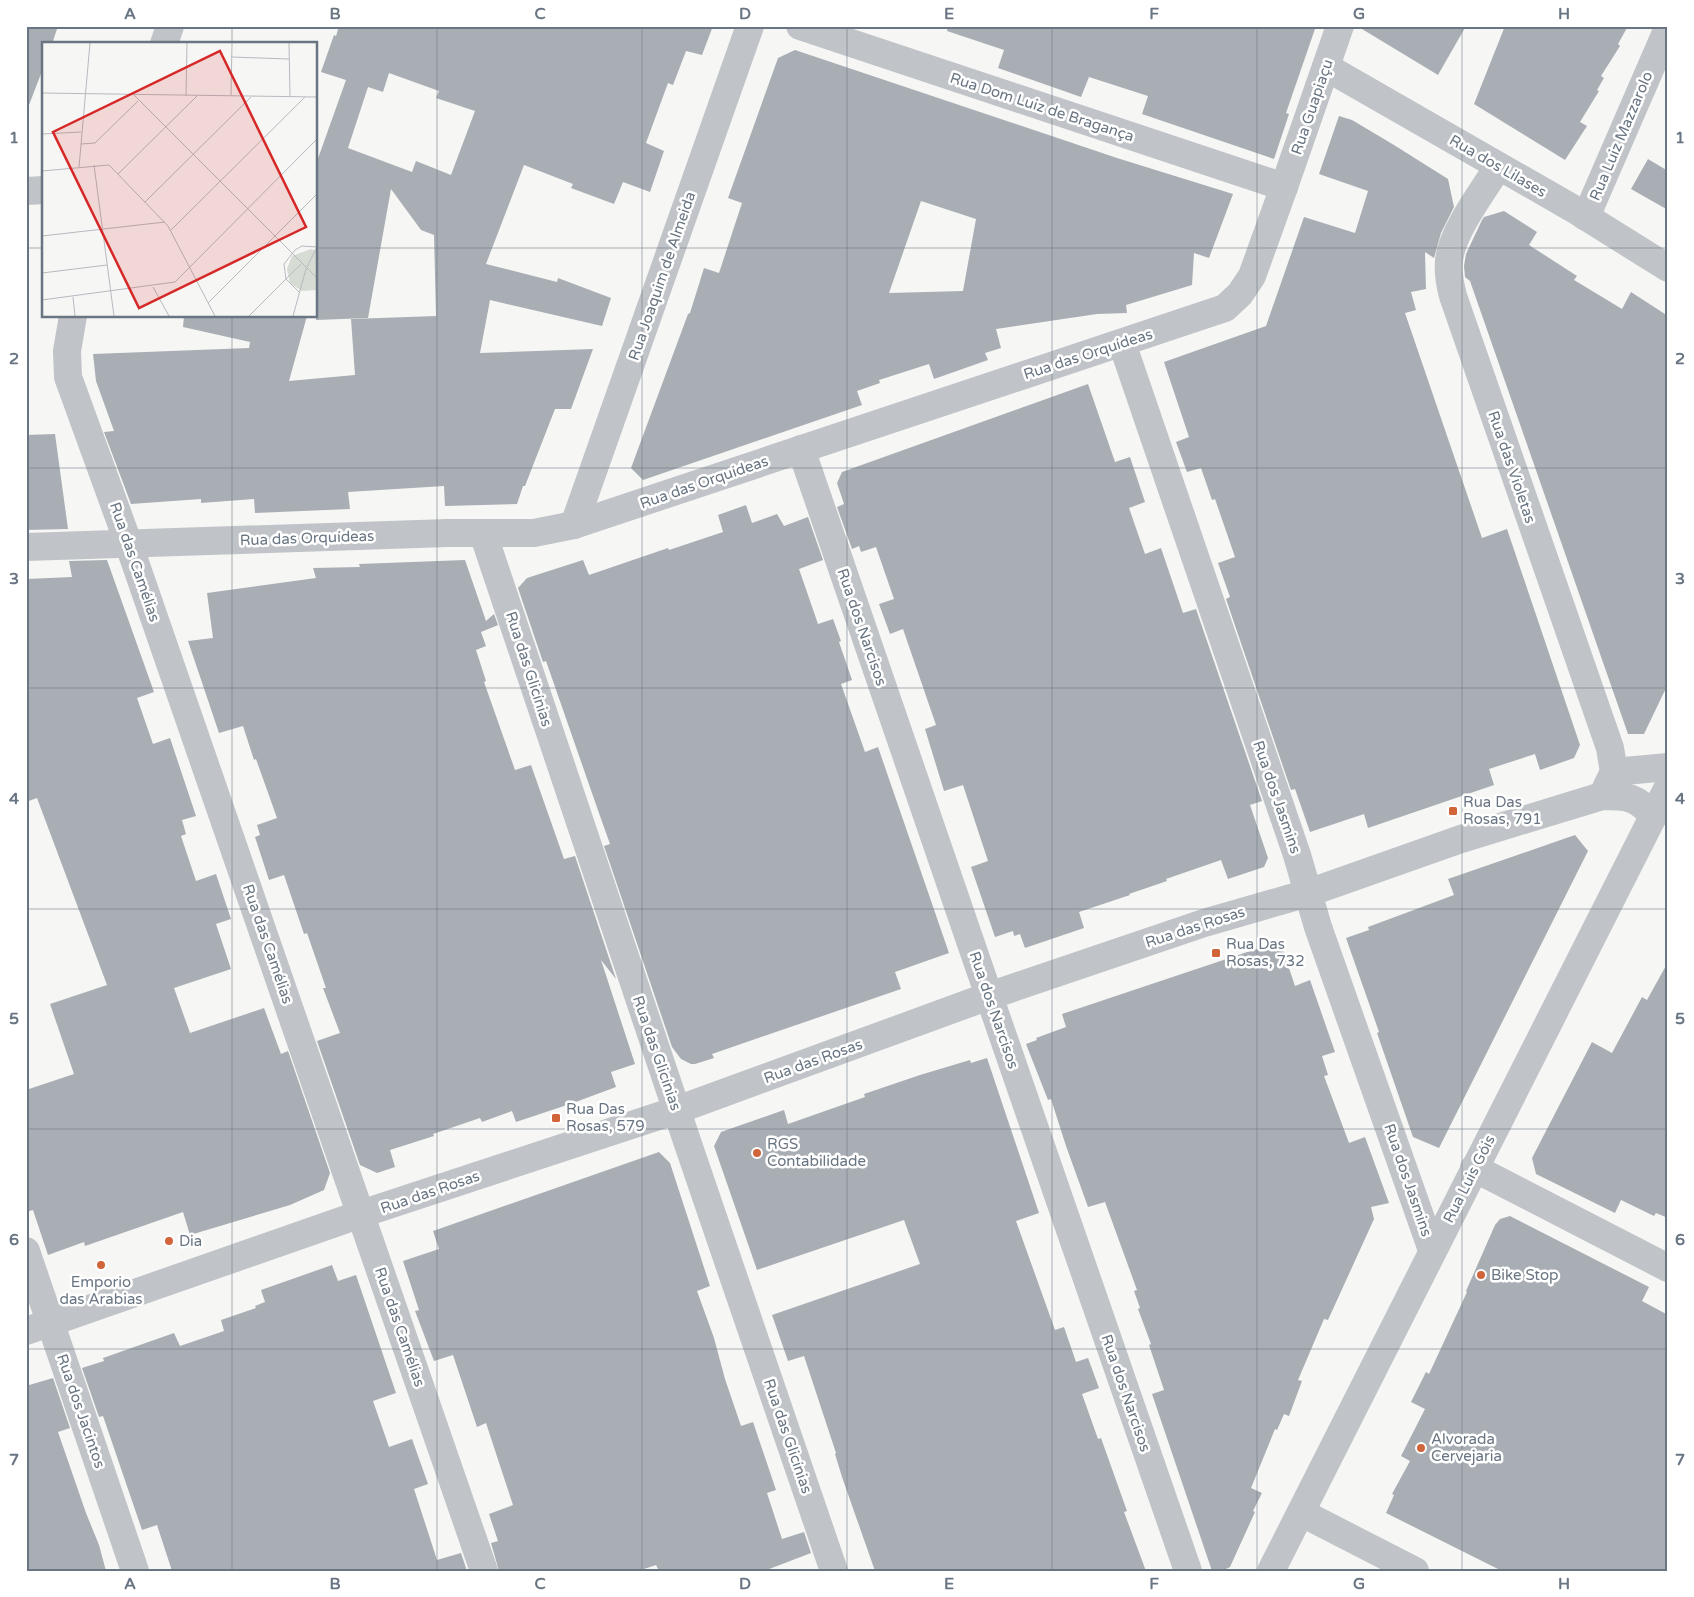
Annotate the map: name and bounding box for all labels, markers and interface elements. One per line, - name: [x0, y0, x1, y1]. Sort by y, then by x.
- text: A: [124, 4, 136, 24]
- text: B: [329, 4, 341, 24]
- text: C: [534, 4, 546, 24]
- text: D: [739, 4, 751, 24]
- text: E: [944, 4, 954, 24]
- text: F: [1149, 4, 1159, 24]
- text: G: [1353, 4, 1365, 24]
- text: H: [1558, 4, 1570, 24]
- inset map: [42, 42, 318, 318]
- street label: Rua Guapiaçu: [1287, 57, 1337, 157]
- street label: Rua Dom Luiz de Bragança: [948, 69, 1136, 145]
- street label: Rua Luiz Mazzarolo: [1586, 69, 1656, 203]
- text: 1: [9, 128, 19, 148]
- text: 1: [1675, 128, 1685, 148]
- street label: Rua dos Lilases: [1446, 131, 1550, 201]
- street label: Rua Joaquim de Almeida: [625, 189, 699, 363]
- street label: Rua das Orquídeas: [1021, 325, 1155, 383]
- text: 2: [9, 349, 19, 369]
- text: 2: [1675, 349, 1685, 369]
- street label: Rua das Violetas: [1484, 408, 1540, 526]
- street label: Rua das Orquídeas: [637, 452, 771, 512]
- street label: Rua das Camélias: [106, 500, 164, 624]
- street label: Rua das Orquídeas: [239, 527, 375, 549]
- street label: Rua dos Narcisos: [833, 566, 891, 688]
- text: 3: [9, 569, 19, 589]
- text: 3: [1675, 569, 1685, 589]
- street label: Rua das Glicínias: [502, 609, 556, 729]
- street label: Rua dos Jasmins: [1249, 738, 1305, 856]
- text: 4: [9, 789, 19, 809]
- text: 4: [1675, 789, 1685, 809]
- place label: Rua Das Rosas, 791: [1463, 793, 1542, 828]
- marker: Rua Das Rosas, 791: [1447, 805, 1459, 817]
- street label: Rua das Camélias: [239, 882, 297, 1006]
- street label: Rua das Rosas: [1143, 902, 1247, 952]
- place label: Rua Das Rosas, 732: [1226, 935, 1305, 970]
- marker: Rua Das Rosas, 732: [1210, 947, 1222, 959]
- street label: Rua dos Narcisos: [965, 949, 1023, 1071]
- street label: Rua das Glicínias: [629, 993, 685, 1113]
- text: 5: [9, 1009, 19, 1029]
- text: 5: [1675, 1009, 1685, 1029]
- street label: Rua das Rosas: [761, 1035, 865, 1087]
- place label: Rua Das Rosas, 579: [566, 1100, 645, 1135]
- marker: Rua Das Rosas, 579: [550, 1112, 562, 1124]
- street label: Rua dos Jasmins: [1380, 1121, 1436, 1239]
- street label: Rua Luis Góis: [1439, 1132, 1499, 1226]
- place label: RGS Contabilidade: [767, 1135, 866, 1170]
- marker: RGS Contabilidade: [751, 1147, 763, 1159]
- street label: Rua das Rosas: [378, 1167, 482, 1217]
- text: 6: [9, 1230, 19, 1250]
- text: 6: [1675, 1230, 1685, 1250]
- place label: Dia: [179, 1232, 202, 1250]
- marker: Dia: [163, 1235, 175, 1247]
- marker: Emporio das Arabias: [95, 1259, 107, 1271]
- street label: Rua das Camélias: [371, 1265, 429, 1389]
- place label: Bike Stop: [1491, 1266, 1559, 1284]
- marker: Bike Stop: [1475, 1269, 1487, 1281]
- place label: Emporio das Arabias: [59, 1273, 143, 1308]
- street label: Rua dos Narcisos: [1097, 1332, 1155, 1454]
- street label: Rua dos Jacintos: [53, 1351, 109, 1471]
- street label: Rua das Glicínias: [760, 1376, 816, 1496]
- place label: Alvorada Cervejaria: [1431, 1430, 1502, 1465]
- marker: Alvorada Cervejaria: [1415, 1442, 1427, 1454]
- text: 7: [9, 1450, 19, 1470]
- text: 7: [1675, 1450, 1685, 1470]
- text: A: [124, 1574, 136, 1594]
- text: B: [329, 1574, 341, 1594]
- text: C: [534, 1574, 546, 1594]
- text: D: [739, 1574, 751, 1594]
- text: E: [944, 1574, 954, 1594]
- text: F: [1149, 1574, 1159, 1594]
- text: G: [1353, 1574, 1365, 1594]
- text: H: [1558, 1574, 1570, 1594]

